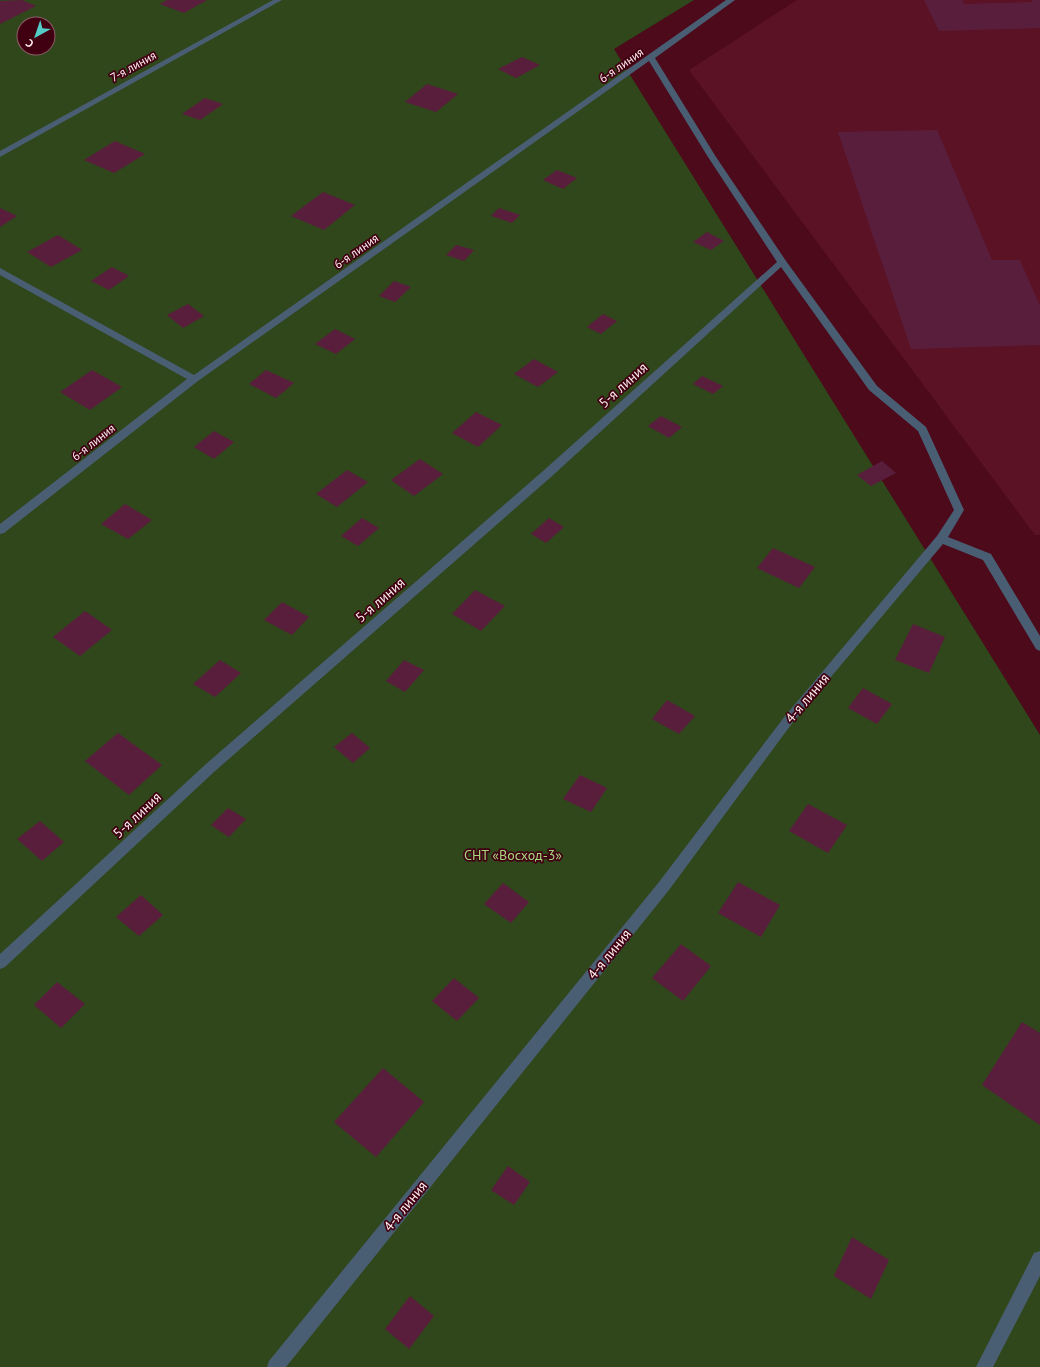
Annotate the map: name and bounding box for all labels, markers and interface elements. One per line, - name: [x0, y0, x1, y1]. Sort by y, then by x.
- north arrow: [16, 16, 56, 56]
- text: С: [23, 36, 36, 51]
- street label: 6-я линия: [596, 44, 646, 86]
- street label: 7-я линия: [107, 47, 159, 85]
- street label: 6-я линия: [331, 230, 381, 272]
- street label: 5-я линия: [595, 358, 651, 412]
- street label: 6-я линия: [68, 420, 118, 464]
- street label: 5-я линия: [352, 574, 408, 626]
- street label: 4-я линия: [781, 669, 833, 727]
- street label: 5-я линия: [109, 788, 165, 842]
- park label: СНТ «Восход-3»: [464, 846, 562, 864]
- street label: 4-я линия: [583, 925, 635, 983]
- street label: 4-я линия: [379, 1177, 431, 1235]

